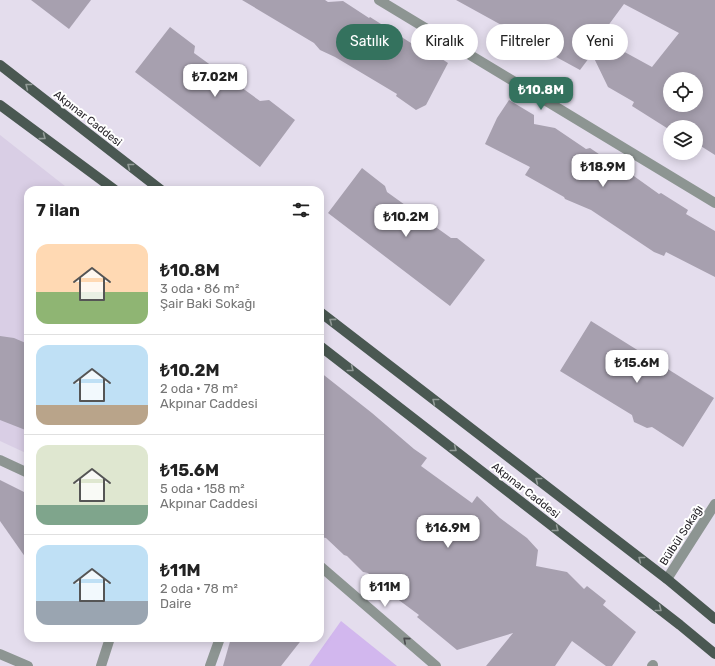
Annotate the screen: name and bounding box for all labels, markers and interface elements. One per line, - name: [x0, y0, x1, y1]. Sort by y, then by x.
- chip: Satılık: [336, 24, 403, 60]
- chip: Kiralık: [411, 24, 478, 60]
- chip: Filtreler: [486, 24, 564, 60]
- chip: Yeni: [572, 24, 628, 60]
- pin: ₺7.02M: [182, 64, 248, 98]
- text: ₺7.02M: [192, 69, 238, 84]
- map controls: [663, 72, 703, 160]
- button: locate: [663, 72, 703, 112]
- pin: ₺10.8M: [508, 77, 574, 111]
- text: ₺10.8M: [518, 82, 564, 97]
- one-way arrow: [25, 84, 32, 91]
- street label: Akpınar Caddesi: [51, 88, 124, 149]
- button: layers: [663, 120, 703, 160]
- one-way arrow: [38, 132, 45, 139]
- pin: ₺18.9M: [570, 154, 636, 188]
- text: ₺18.9M: [581, 159, 625, 174]
- one-way arrow: [128, 164, 135, 171]
- icon: filters: [290, 199, 312, 221]
- text: 7 ilan: [36, 200, 80, 220]
- pin: ₺10.2M: [373, 204, 439, 238]
- text: ₺10.2M: [383, 209, 429, 224]
- icon: home: [68, 260, 116, 308]
- text: ₺10.8M: [160, 260, 220, 280]
- text: 3 oda · 86 m²: [160, 281, 239, 296]
- text: Şair Baki Sokağı: [160, 296, 255, 311]
- one-way arrow: [330, 319, 337, 326]
- pin: ₺15.6M: [604, 350, 670, 384]
- text: ₺15.6M: [614, 355, 660, 370]
- text: ₺10.2M: [160, 360, 220, 380]
- icon: home: [68, 361, 116, 409]
- one-way arrow: [346, 365, 353, 372]
- text: 2 oda · 78 m²: [160, 381, 238, 396]
- text: Akpınar Caddesi: [160, 396, 258, 411]
- one-way arrow: [433, 398, 440, 405]
- one-way arrow: [449, 444, 456, 451]
- text: ₺15.6M: [160, 460, 219, 480]
- street label: Akpınar Caddesi: [489, 460, 562, 521]
- icon: home: [68, 461, 116, 509]
- one-way arrow: [536, 478, 543, 485]
- text: 5 oda · 158 m²: [160, 481, 245, 496]
- text: Akpınar Caddesi: [160, 496, 258, 511]
- street label: Bülbül Sokağı: [657, 503, 706, 568]
- pin: ₺16.9M: [415, 515, 481, 549]
- text: ₺16.9M: [426, 520, 470, 535]
- one-way arrow: [552, 524, 559, 531]
- one-way arrow: [639, 557, 646, 564]
- text: ₺11M: [160, 560, 201, 580]
- icon: home: [68, 561, 116, 609]
- pin: ₺11M: [361, 574, 409, 608]
- text: ₺11M: [369, 579, 401, 594]
- text: 2 oda · 78 m²: [160, 581, 238, 596]
- text: Daire: [160, 596, 191, 611]
- one-way arrow: [655, 604, 662, 611]
- one-way arrow: [404, 638, 411, 645]

